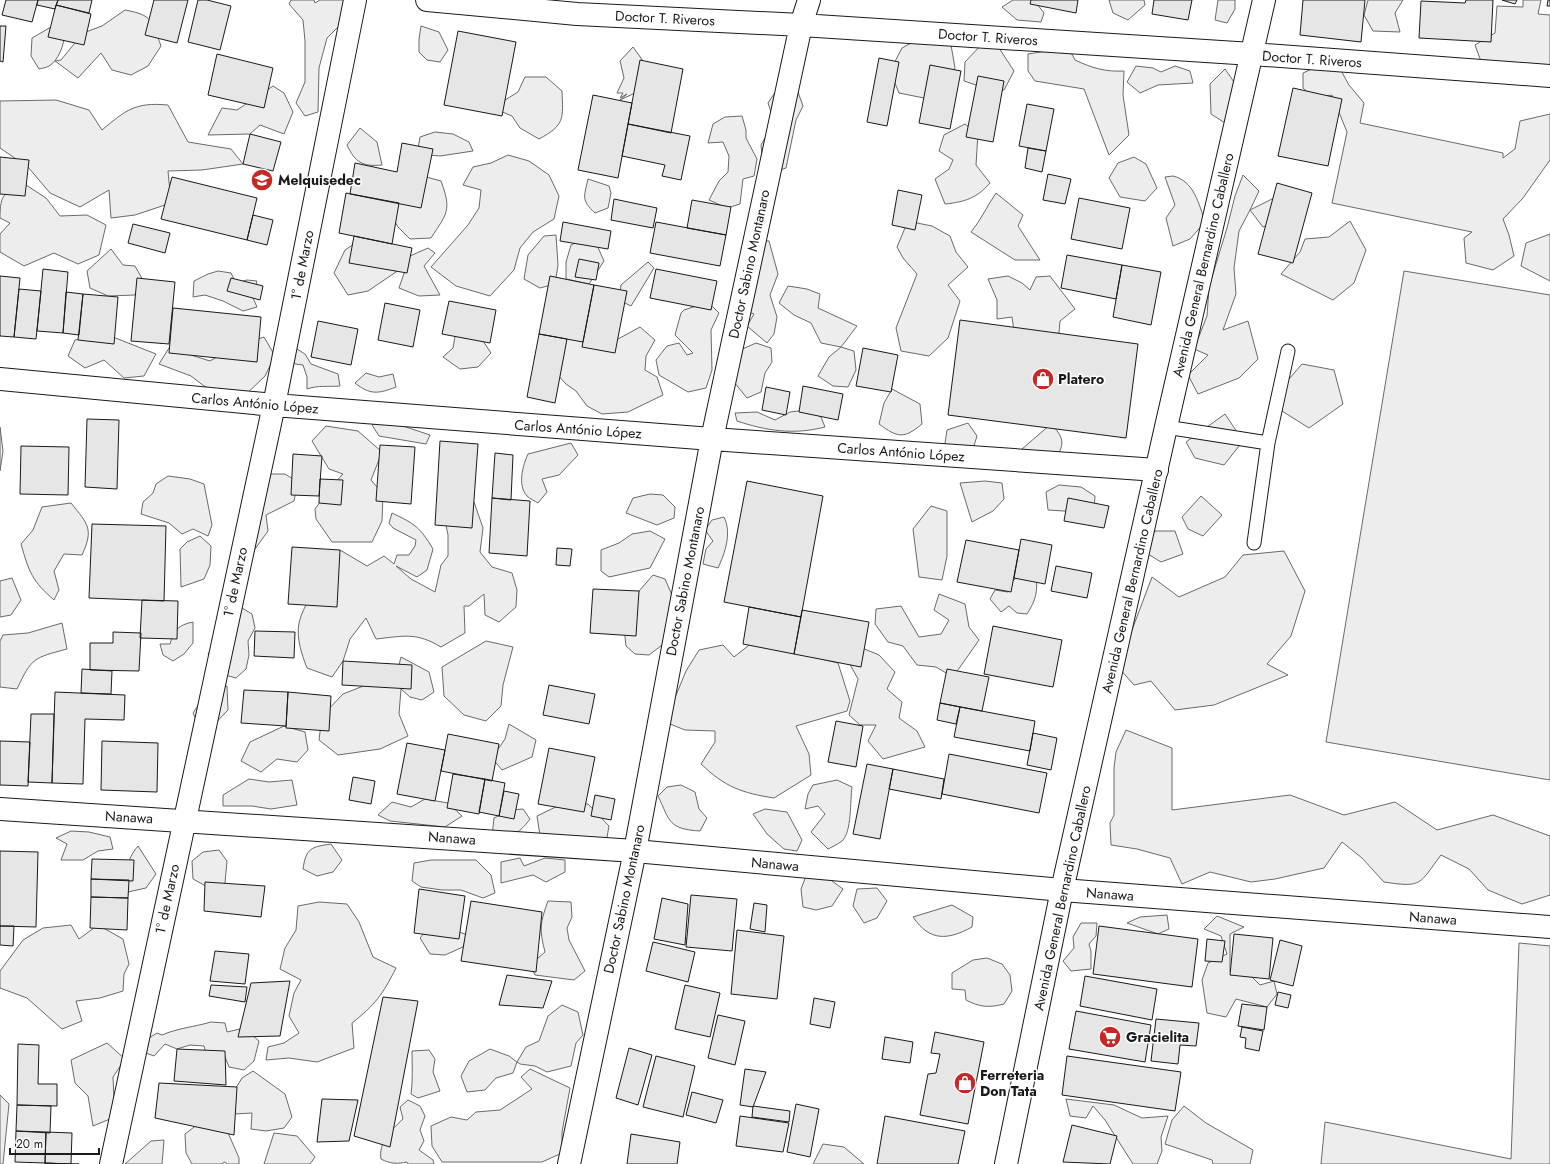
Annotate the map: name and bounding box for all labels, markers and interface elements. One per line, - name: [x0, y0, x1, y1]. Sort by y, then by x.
- street label: Doctor T. Riveros: [615, 5, 716, 31]
- street label: Doctor T. Riveros: [937, 24, 1039, 50]
- street label: Doctor T. Riveros: [1261, 46, 1363, 72]
- street label: Avenida General Bernardino Caballero: [1167, 151, 1239, 379]
- school or university icon: Melquisedec: [249, 167, 275, 193]
- place label: Melquisedec: [278, 170, 361, 190]
- street label: Doctor Sabino Montanaro: [723, 187, 775, 340]
- street label: 1° de Marzo: [285, 228, 319, 302]
- shop icon: Platero: [1030, 366, 1056, 392]
- place label: Platero: [1058, 369, 1104, 389]
- street label: Carlos António López: [191, 387, 320, 419]
- street label: Carlos António López: [514, 415, 643, 443]
- street label: Carlos António López: [837, 438, 966, 466]
- street label: Avenida General Bernardino Caballero: [1096, 467, 1168, 695]
- street label: Doctor Sabino Montanaro: [661, 504, 709, 657]
- street label: 1° de Marzo: [218, 545, 252, 619]
- street label: Avenida General Bernardino Caballero: [1028, 783, 1096, 1012]
- street label: Nanawa: [105, 806, 153, 828]
- street label: Doctor Sabino Montanaro: [598, 822, 650, 975]
- street label: Nanawa: [427, 826, 477, 850]
- street label: Nanawa: [750, 852, 800, 876]
- street label: 1° de Marzo: [150, 862, 184, 936]
- street label: Nanawa: [1085, 882, 1135, 906]
- street label: Nanawa: [1408, 906, 1458, 930]
- supermarket icon: Gracielita: [1097, 1024, 1123, 1050]
- place label: Gracielita: [1126, 1027, 1189, 1047]
- place label: Ferreteria Don Tata: [980, 1065, 1044, 1101]
- shop icon: Ferreteria Don Tata: [952, 1070, 978, 1096]
- scale bar: [10, 1130, 99, 1156]
- text: 20 m: [16, 1135, 43, 1153]

